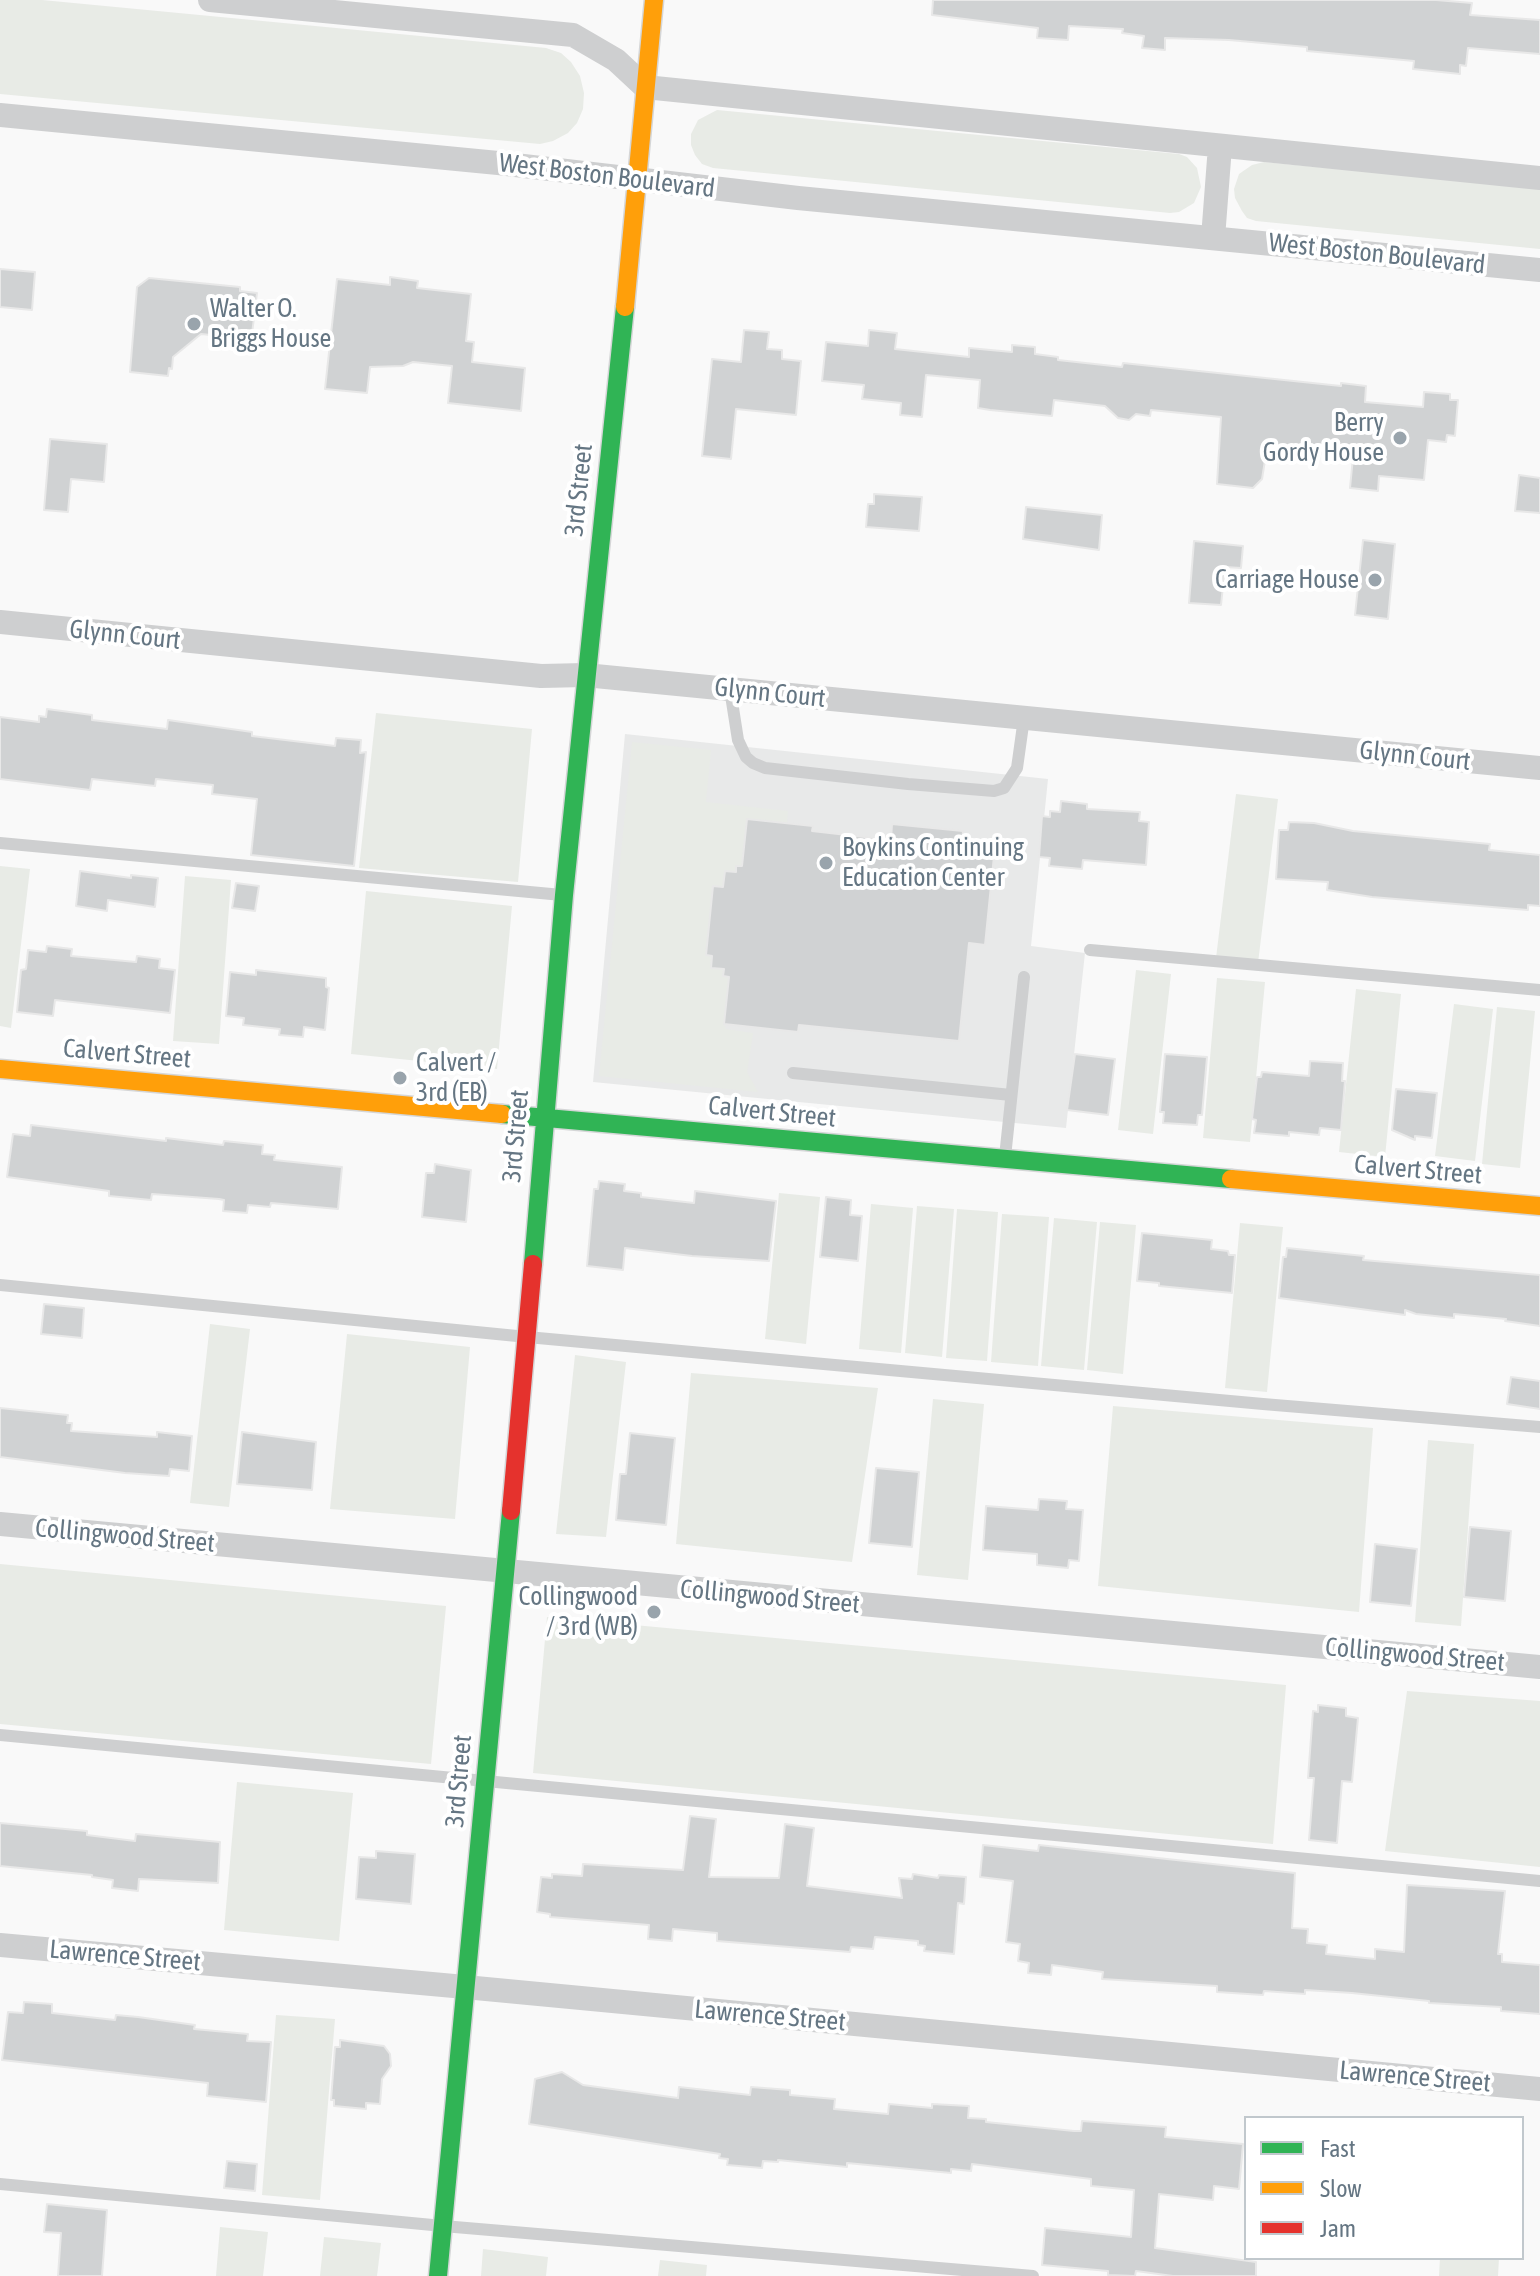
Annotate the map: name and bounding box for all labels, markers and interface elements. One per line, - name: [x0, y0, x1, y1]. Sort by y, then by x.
- street label: West Boston Boulevard: [497, 147, 717, 205]
- street label: West Boston Boulevard: [1267, 227, 1487, 281]
- place label: Walter O. Briggs House: [210, 293, 331, 354]
- marker: Walter O. Briggs House: [185, 315, 203, 333]
- place label: Berry Gordy House: [1263, 407, 1384, 468]
- marker: Berry Gordy House: [1391, 429, 1409, 447]
- street label: 3rd Street: [559, 442, 599, 538]
- place label: Carriage House: [1215, 564, 1359, 596]
- marker: Carriage House: [1366, 571, 1384, 589]
- street label: Glynn Court: [68, 614, 182, 656]
- street label: Glynn Court: [713, 672, 827, 714]
- street label: Glynn Court: [1358, 735, 1472, 777]
- place label: Boykins Continuing Education Center: [842, 832, 1024, 894]
- marker: Boykins Continuing Education Center: [817, 854, 835, 872]
- street label: Calvert Street: [62, 1033, 192, 1075]
- place label: Calvert / 3rd (EB): [416, 1047, 496, 1108]
- marker: Calvert / 3rd (EB): [391, 1069, 409, 1087]
- street label: 3rd Street: [496, 1088, 536, 1184]
- street label: Calvert Street: [707, 1090, 837, 1134]
- street label: Calvert Street: [1353, 1149, 1483, 1191]
- street label: Collingwood Street: [34, 1513, 216, 1559]
- street label: Collingwood Street: [679, 1574, 861, 1620]
- place label: Collingwood / 3rd (WB): [519, 1581, 638, 1642]
- marker: Collingwood / 3rd (WB): [645, 1603, 663, 1621]
- street label: Collingwood Street: [1324, 1632, 1506, 1678]
- street label: 3rd Street: [439, 1733, 479, 1829]
- street label: Lawrence Street: [48, 1934, 202, 1978]
- street label: Lawrence Street: [693, 1994, 847, 2038]
- street label: Lawrence Street: [1338, 2055, 1492, 2099]
- legend: [1244, 2116, 1524, 2260]
- text: Fast: [1320, 2135, 1356, 2162]
- text: Slow: [1320, 2175, 1362, 2202]
- text: Jam: [1320, 2215, 1356, 2242]

